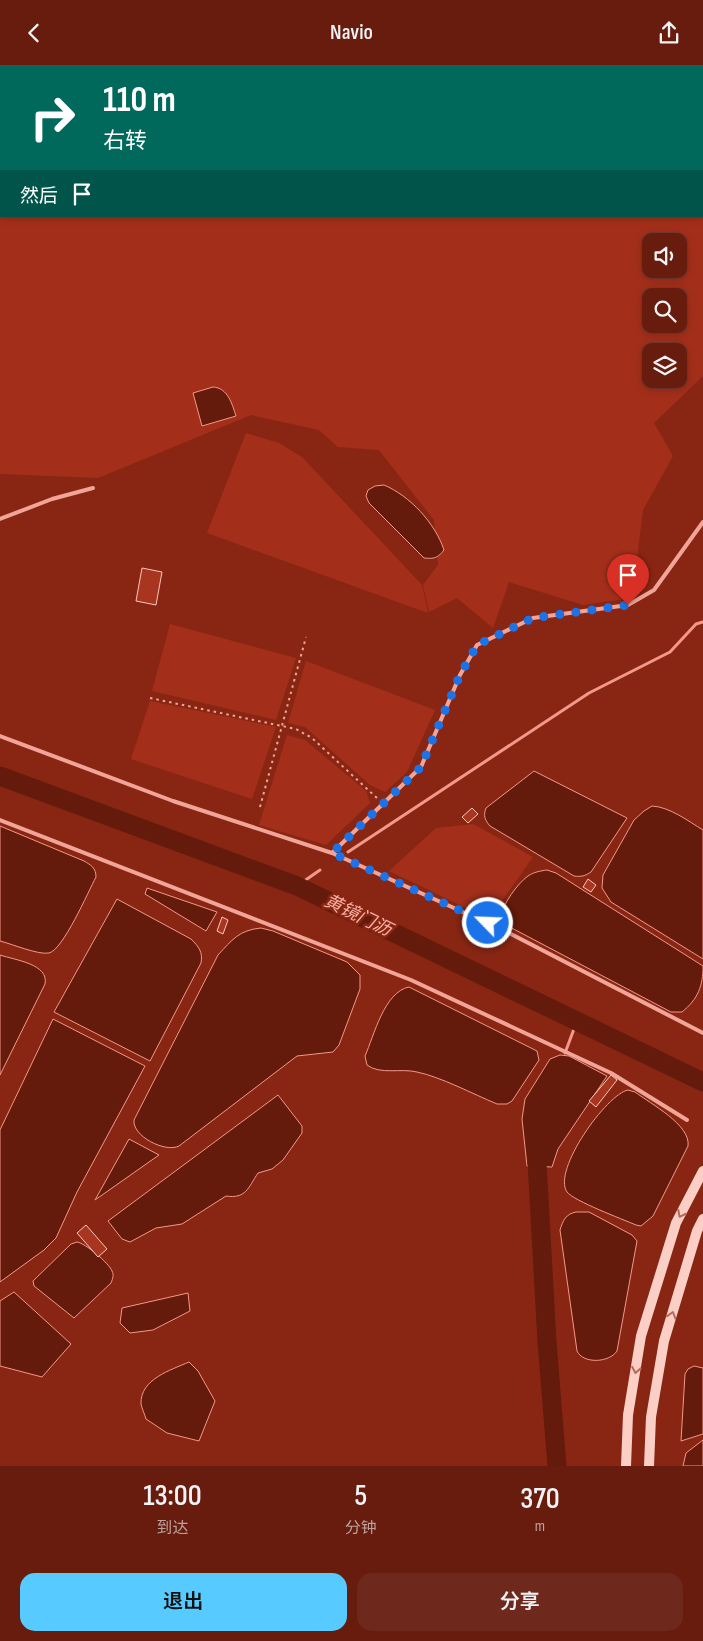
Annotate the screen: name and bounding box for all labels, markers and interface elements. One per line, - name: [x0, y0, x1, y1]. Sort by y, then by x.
- icon: back: [20, 19, 48, 47]
- text: Navio: [330, 19, 373, 46]
- icon: share: [655, 19, 683, 47]
- text: 110 m: [103, 79, 176, 122]
- icon: right: [20, 85, 85, 150]
- text: 右转: [103, 128, 147, 155]
- icon: arrive: [68, 180, 96, 208]
- text: 然后: [20, 185, 58, 208]
- map controls: [642, 233, 687, 388]
- button: sound: [642, 233, 687, 278]
- button: search: [642, 288, 687, 333]
- button: layers: [642, 343, 687, 388]
- pin: [607, 554, 649, 605]
- icon: arrive: [614, 561, 642, 589]
- water label: 黄镜门沥: [321, 890, 397, 942]
- position arrow: [461, 896, 513, 948]
- one-way arrow: [677, 1209, 687, 1218]
- one-way arrow: [666, 1311, 676, 1319]
- one-way arrow: [631, 1365, 641, 1374]
- text: 13:00: [143, 1478, 202, 1514]
- text: 5: [355, 1478, 367, 1514]
- text: 370: [520, 1481, 560, 1517]
- text: m: [535, 1517, 545, 1536]
- text: 到达: [156, 1519, 188, 1538]
- text: 分钟: [345, 1519, 377, 1538]
- button: 退出: [20, 1573, 347, 1631]
- button: 分享: [357, 1573, 683, 1631]

